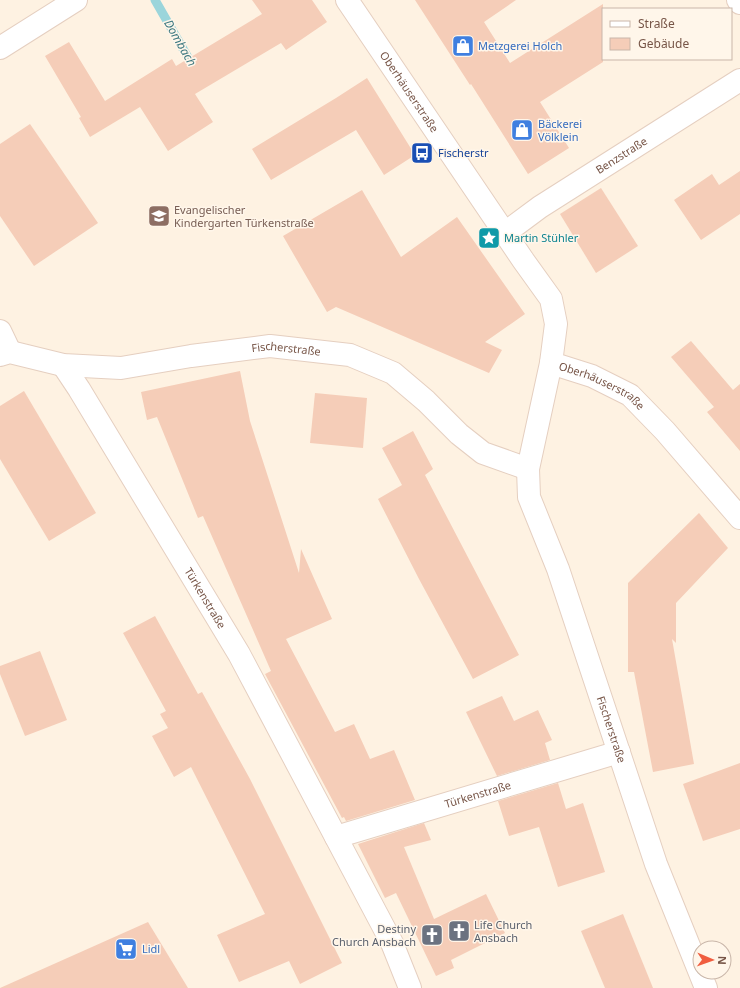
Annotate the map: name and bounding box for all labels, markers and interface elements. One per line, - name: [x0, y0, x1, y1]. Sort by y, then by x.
- legend: [602, 8, 732, 60]
- text: Straße: [638, 15, 675, 32]
- water label: Dombach: [160, 16, 201, 69]
- shop icon: Metzgerei Holch: [450, 33, 476, 59]
- text: Gebäude: [638, 35, 689, 52]
- place label: Metzgerei Holch: [478, 38, 562, 53]
- street label: Oberhäuserstraße: [377, 48, 442, 135]
- place label: Bäckerei Völklein: [538, 116, 582, 144]
- shop icon: Bäckerei Völklein: [509, 117, 535, 143]
- street label: Benzstraße: [592, 133, 650, 177]
- bus stop icon: Fischerstr: [409, 140, 435, 166]
- place label: Fischerstr: [438, 145, 489, 160]
- place label: Evangelischer Kindergarten Türkenstraße: [174, 202, 314, 230]
- school or university icon: Evangelischer Kindergarten Türkenstraße: [146, 203, 172, 229]
- place icon: Martin Stühler: [476, 225, 502, 251]
- place label: Martin Stühler: [504, 230, 579, 245]
- street label: Fischerstraße: [251, 338, 322, 359]
- street label: Oberhäuserstraße: [557, 358, 648, 413]
- street label: Türkenstraße: [181, 564, 230, 631]
- street label: Fischerstraße: [594, 694, 630, 765]
- street label: Türkenstraße: [443, 777, 513, 811]
- place label: Life Church Ansbach: [474, 917, 532, 945]
- church icon: Life Church Ansbach: [446, 918, 472, 944]
- place label: Destiny Church Ansbach: [332, 921, 416, 949]
- church icon: Destiny Church Ansbach: [419, 922, 445, 948]
- supermarket icon: Lidl: [113, 936, 139, 962]
- north arrow: [692, 940, 732, 980]
- place label: Lidl: [142, 941, 160, 956]
- text: N: [715, 956, 730, 965]

